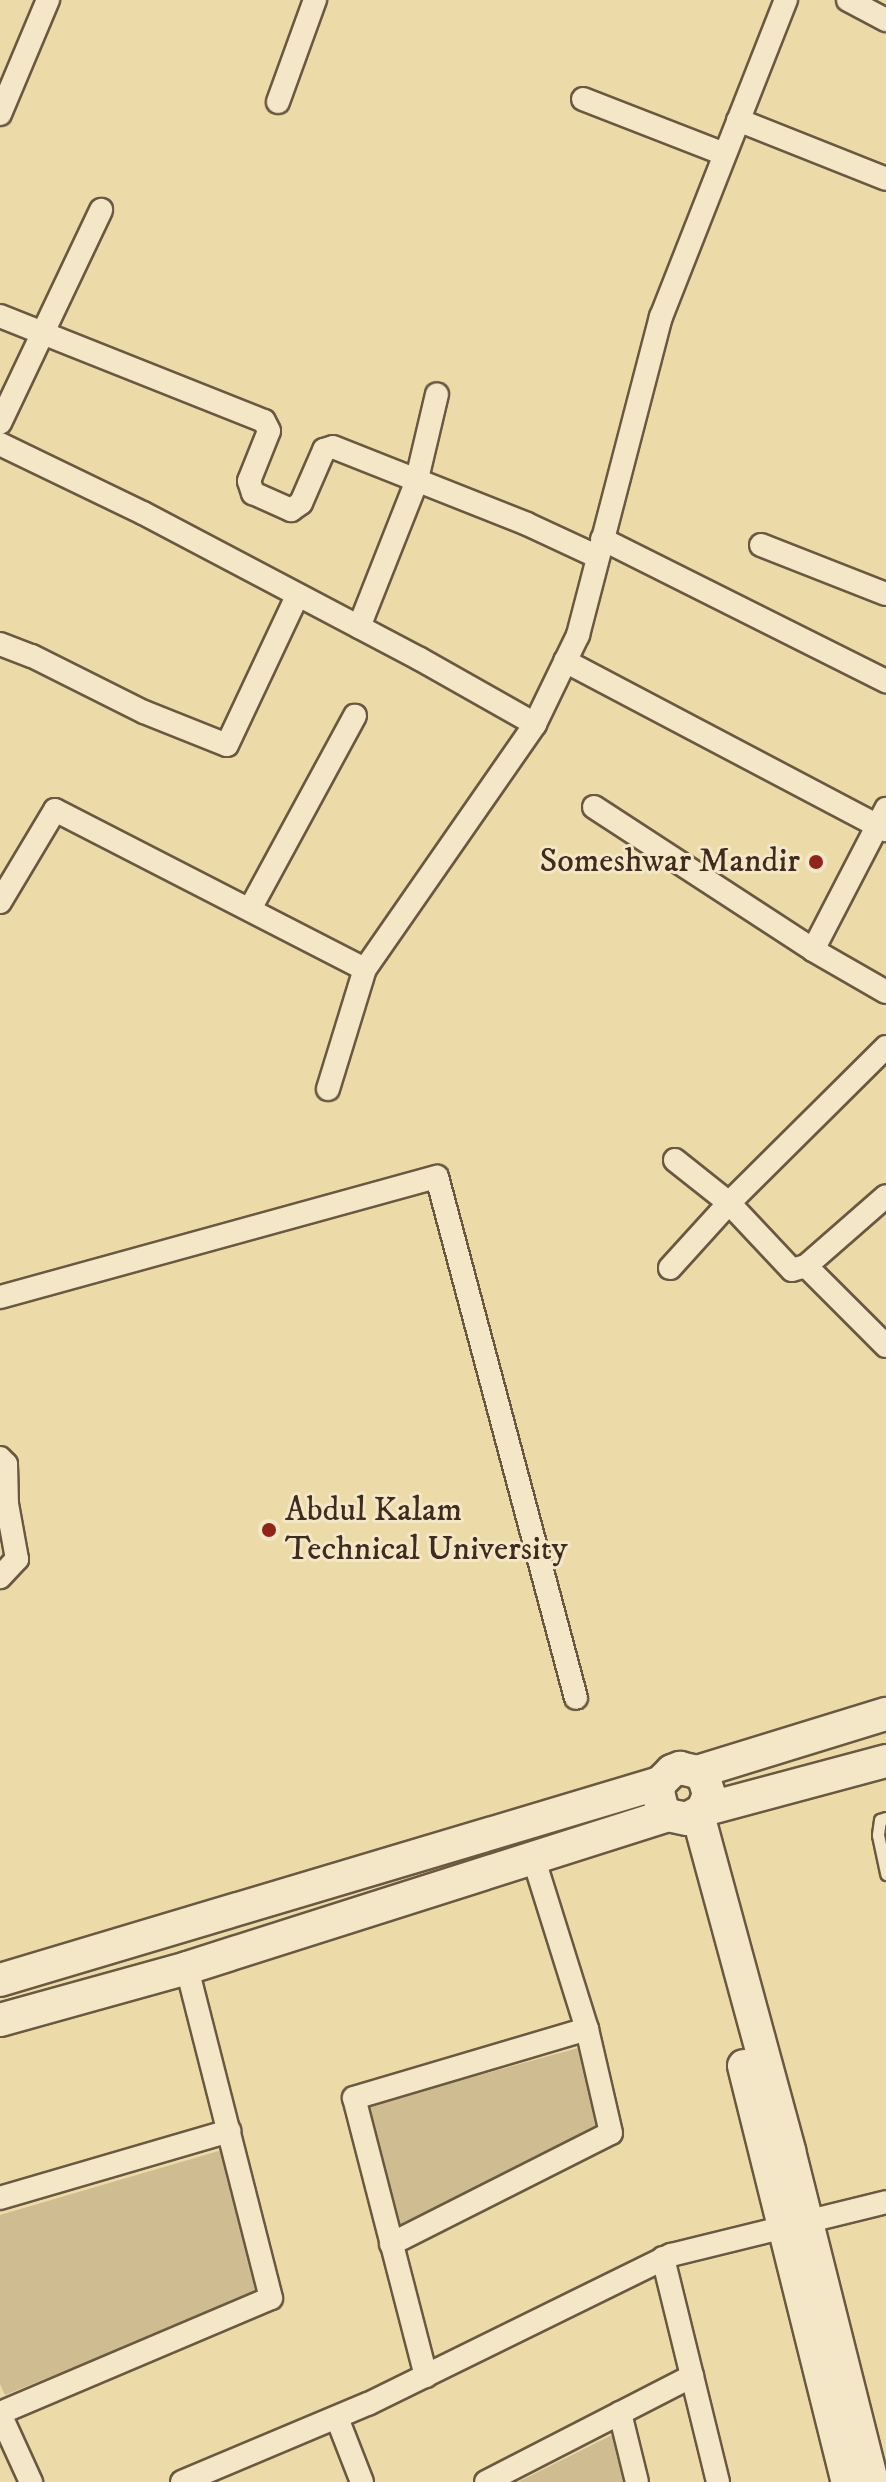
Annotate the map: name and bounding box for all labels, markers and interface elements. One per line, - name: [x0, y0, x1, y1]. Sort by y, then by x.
- place label: Someshwar Mandir: [540, 842, 800, 882]
- marker: Someshwar Mandir: [807, 853, 825, 871]
- place label: Abdul Kalam Technical University: [285, 1490, 568, 1570]
- marker: Abdul Kalam Technical University: [260, 1521, 278, 1539]

